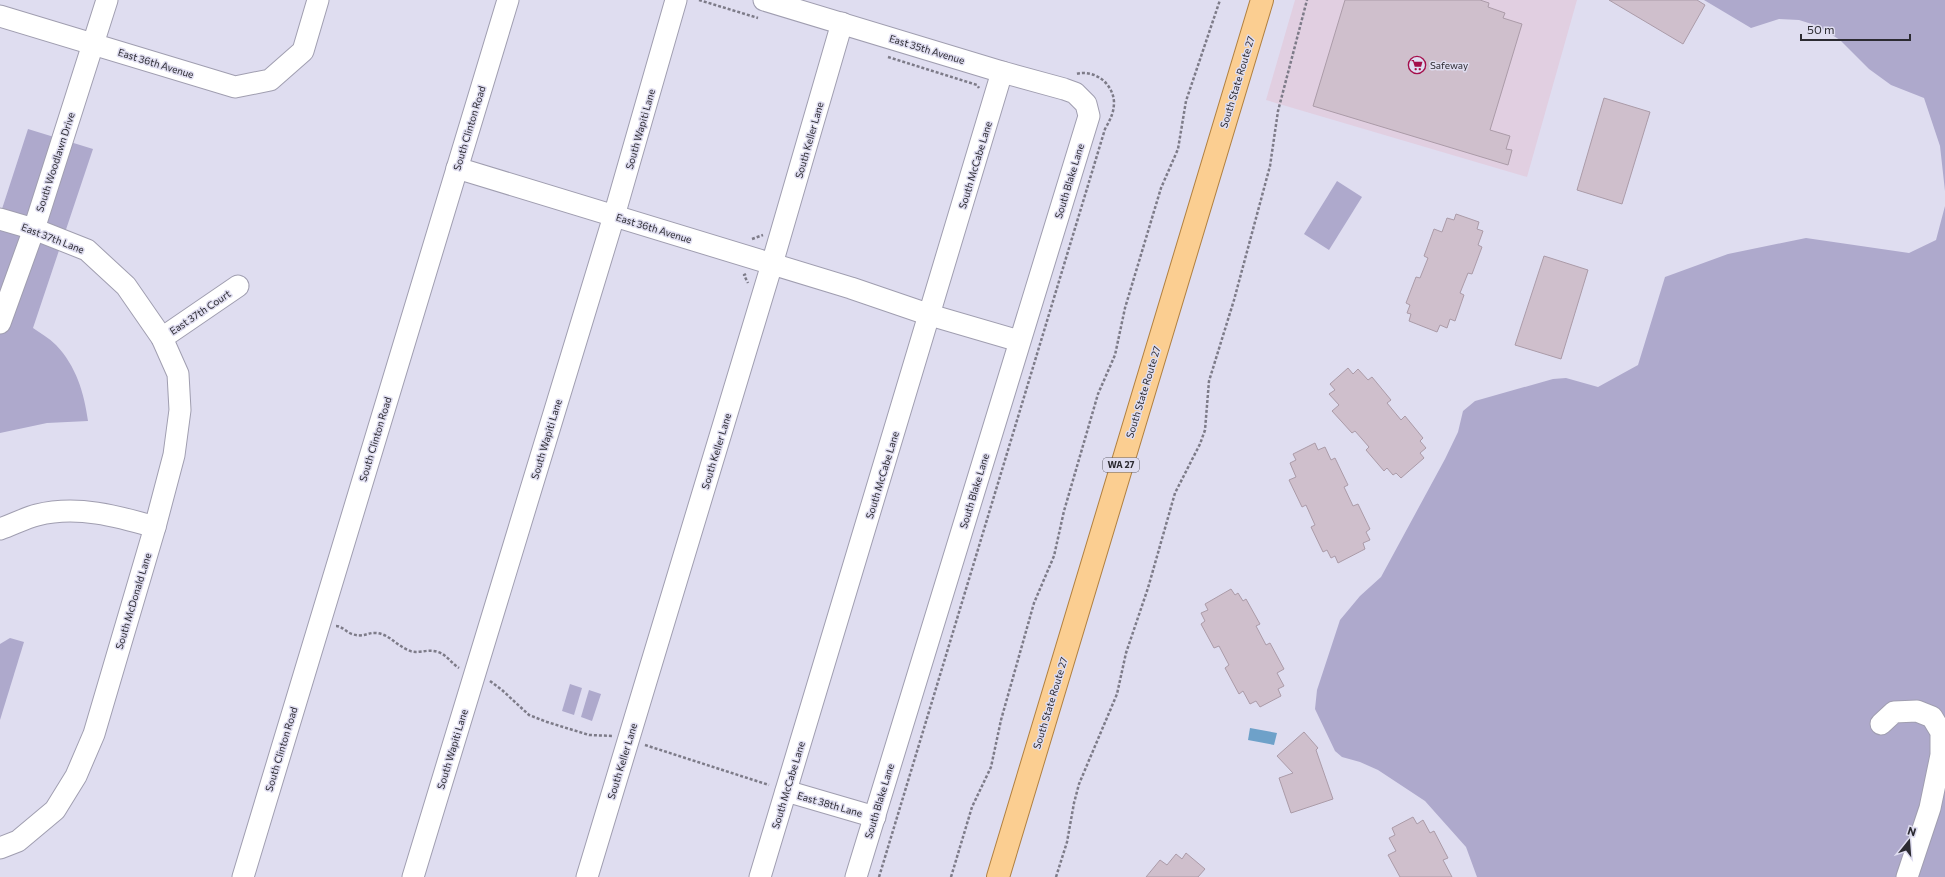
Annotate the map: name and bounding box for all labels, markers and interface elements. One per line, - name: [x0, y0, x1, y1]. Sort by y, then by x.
- scale bar: [1801, 16, 1910, 42]
- text: 50 m: [1807, 22, 1835, 36]
- street label: East 35th Avenue: [888, 32, 966, 66]
- street label: South State Route 27: [1217, 35, 1257, 129]
- street label: East 36th Avenue: [117, 46, 195, 80]
- supermarket icon: Safeway: [1407, 55, 1427, 75]
- place label: Safeway: [1430, 59, 1468, 71]
- street label: South Clinton Road: [450, 84, 488, 172]
- street label: South Wapiti Lane: [623, 87, 657, 171]
- street label: South Keller Lane: [792, 100, 826, 180]
- street label: South Woodlawn Drive: [33, 111, 77, 213]
- street label: South McCabe Lane: [956, 120, 994, 210]
- street label: South Blake Lane: [1052, 142, 1086, 220]
- street label: East 36th Avenue: [615, 211, 693, 245]
- street label: East 37th Lane: [20, 221, 86, 255]
- street label: East 37th Court: [167, 287, 233, 337]
- street label: South State Route 27: [1123, 345, 1163, 439]
- street label: South Clinton Road: [356, 395, 394, 483]
- street label: South Wapiti Lane: [528, 398, 564, 480]
- street label: South Keller Lane: [699, 411, 733, 491]
- street label: South McCabe Lane: [863, 430, 901, 520]
- street label: South Blake Lane: [957, 452, 991, 530]
- road number: WA 27: [1103, 458, 1139, 472]
- street label: South McDonald Lane: [113, 551, 153, 651]
- street label: South State Route 27: [1030, 656, 1070, 750]
- street label: South Clinton Road: [262, 705, 300, 793]
- street label: South Wapiti Lane: [434, 708, 470, 790]
- street label: South Keller Lane: [605, 721, 639, 801]
- street label: South McCabe Lane: [769, 740, 807, 830]
- street label: South Blake Lane: [862, 762, 896, 840]
- street label: East 38th Lane: [796, 789, 864, 819]
- north arrow: [1889, 821, 1929, 861]
- text: N: [1906, 824, 1918, 838]

